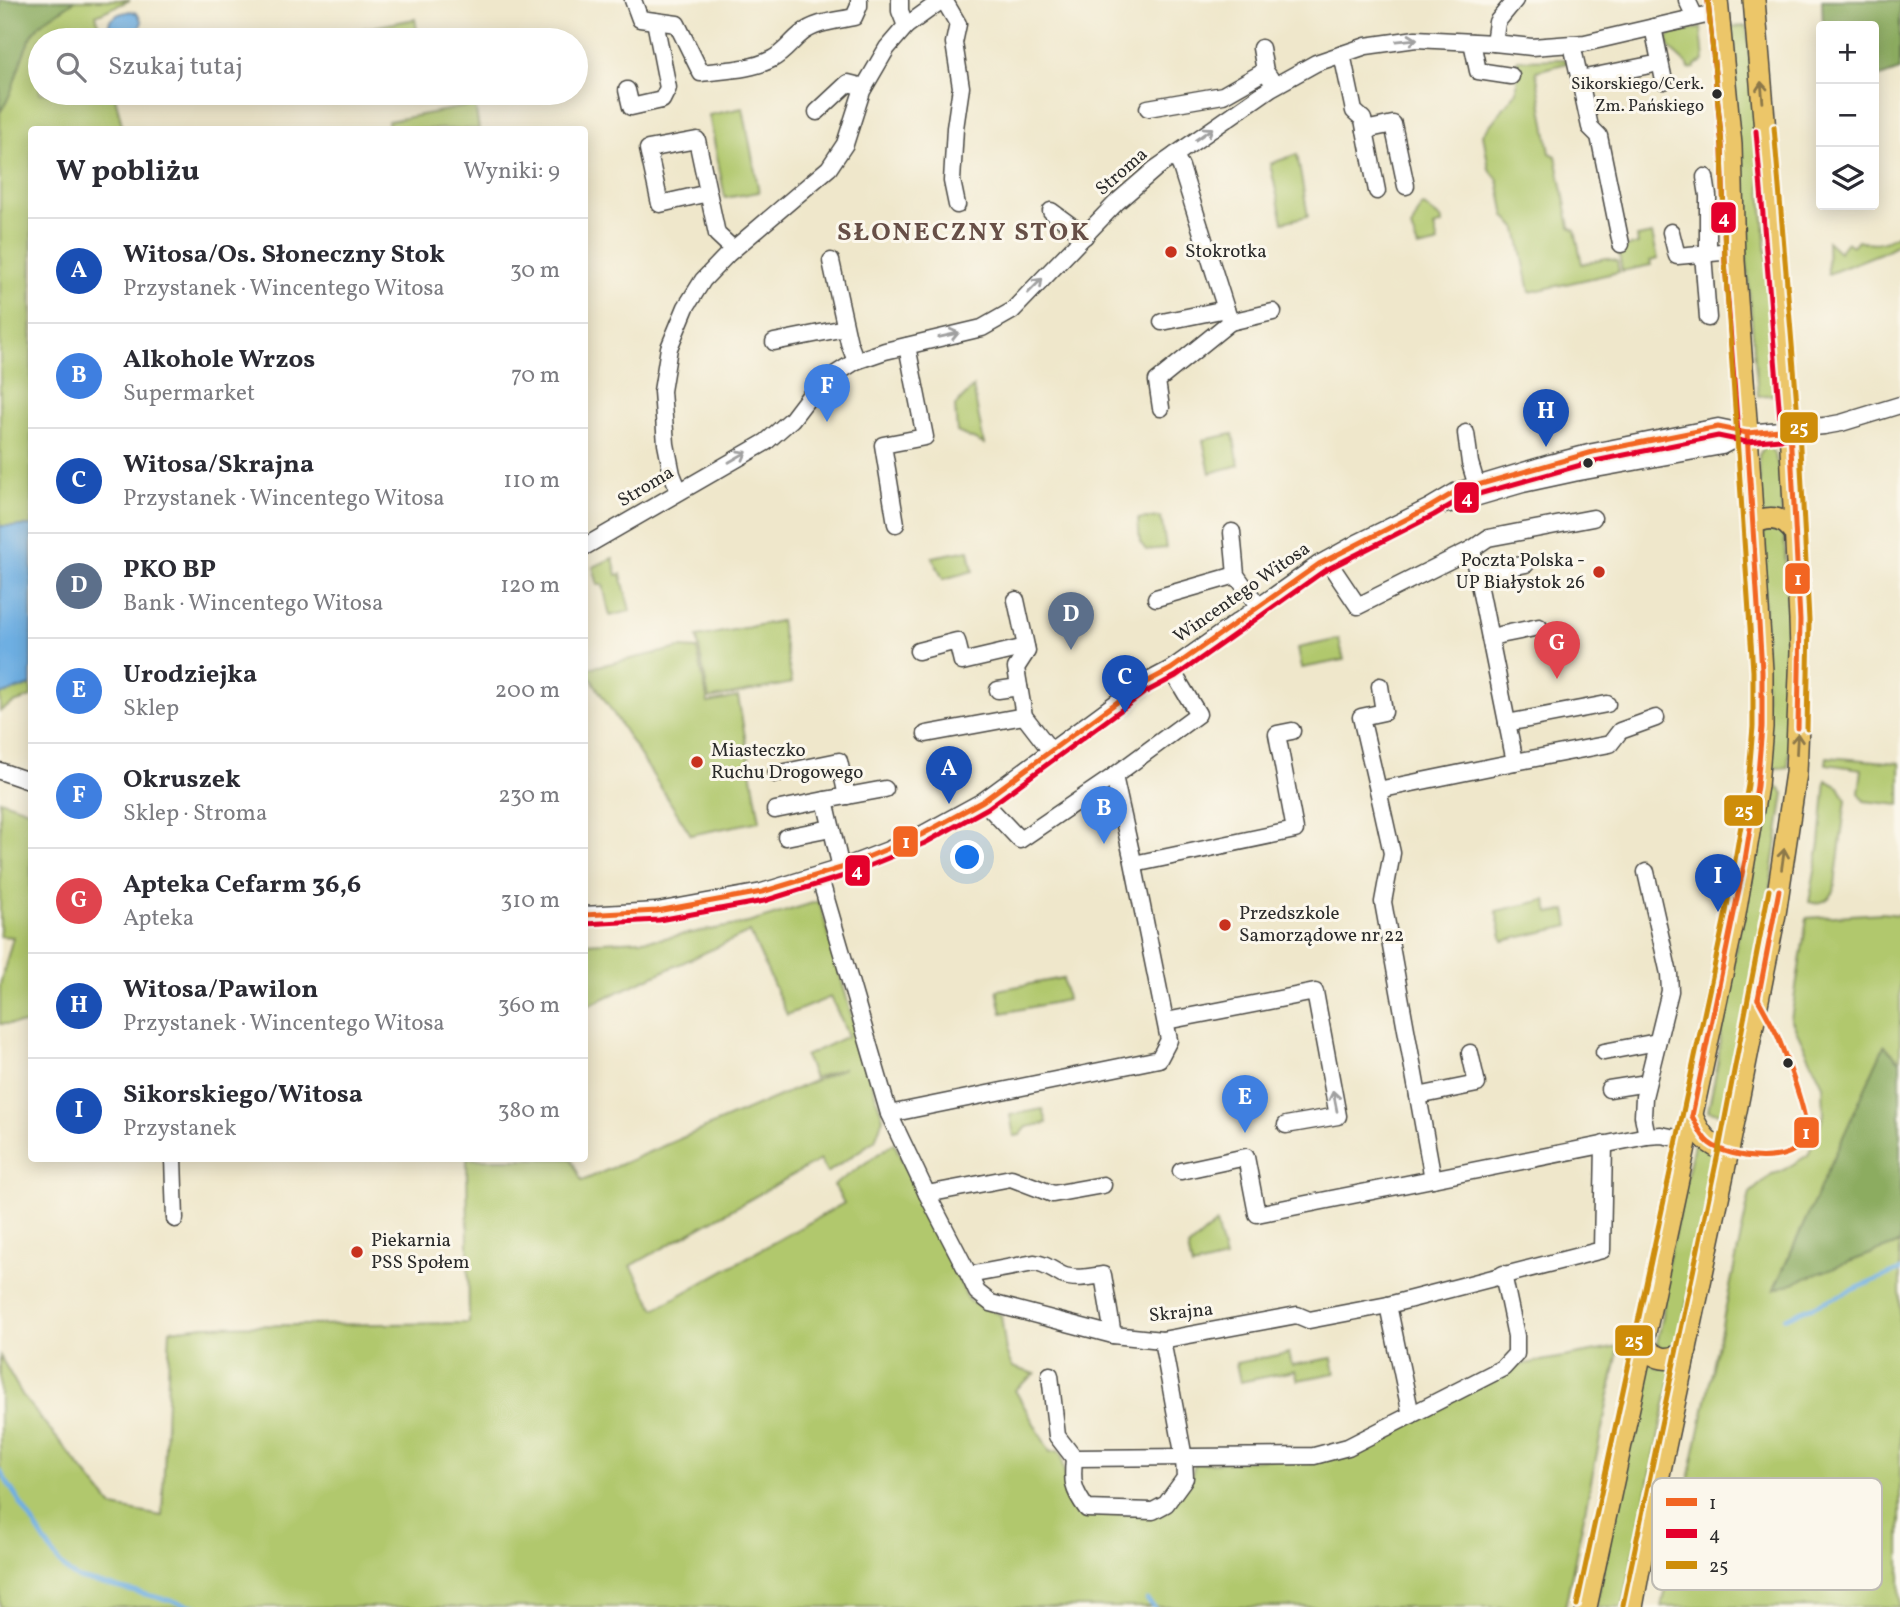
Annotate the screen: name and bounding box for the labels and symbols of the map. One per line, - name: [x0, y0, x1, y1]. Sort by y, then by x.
- one-way arrow: [1396, 34, 1418, 47]
- place label: Sikorskiego/Cerk. Zm. Pańskiego: [1571, 73, 1704, 118]
- one-way arrow: [1756, 81, 1769, 104]
- marker: Sikorskiego/Cerk. Zm. Pańskiego: [1710, 87, 1724, 101]
- one-way arrow: [1194, 127, 1213, 141]
- street label: Stroma: [1090, 142, 1154, 202]
- line badge: 4: [1710, 201, 1737, 234]
- text: 4: [1718, 206, 1730, 232]
- district label: SŁONECZNY STOK: [837, 215, 1091, 251]
- place label: Stokrotka: [1185, 239, 1267, 265]
- marker: Stokrotka: [1163, 244, 1179, 260]
- one-way arrow: [1027, 278, 1044, 295]
- one-way arrow: [937, 328, 960, 342]
- pin: F: [804, 364, 850, 422]
- pin: H: [1523, 389, 1569, 447]
- line badge: 25: [1779, 411, 1819, 444]
- text: 25: [1789, 416, 1809, 442]
- one-way arrow: [728, 450, 748, 464]
- unlabelled marker: [1581, 456, 1595, 470]
- street label: Stroma: [613, 460, 679, 514]
- line badge: 4: [1453, 481, 1480, 514]
- text: 4: [1461, 486, 1473, 512]
- street label: Wincentego Witosa: [1168, 536, 1316, 650]
- place label: Poczta Polska - UP Białystok 26: [1456, 548, 1585, 596]
- line badge: 1: [1784, 562, 1811, 595]
- marker: Poczta Polska - UP Białystok 26: [1591, 564, 1607, 580]
- text: 1: [1794, 567, 1802, 593]
- pin: D: [1048, 592, 1094, 650]
- pin: G: [1534, 621, 1580, 679]
- pin: C: [1102, 655, 1148, 713]
- one-way arrow: [1791, 733, 1804, 756]
- place label: Miasteczko Ruchu Drogowego: [711, 738, 863, 786]
- pin: A: [926, 746, 972, 804]
- marker: Miasteczko Ruchu Drogowego: [689, 754, 705, 770]
- pin: B: [1081, 786, 1127, 844]
- line badge: 25: [1723, 794, 1764, 827]
- text: 25: [1734, 799, 1754, 825]
- line badge: 1: [892, 825, 919, 858]
- text: 1: [902, 830, 910, 856]
- your location: [950, 840, 984, 874]
- one-way arrow: [1777, 848, 1790, 871]
- line badge: 4: [844, 854, 871, 887]
- pin: I: [1695, 854, 1741, 912]
- text: 4: [851, 859, 863, 885]
- place label: Przedszkole Samorządowe nr 22: [1239, 901, 1404, 949]
- marker: Przedszkole Samorządowe nr 22: [1217, 917, 1233, 933]
- unlabelled marker: [1781, 1056, 1795, 1070]
- pin: E: [1222, 1075, 1268, 1133]
- one-way arrow: [1328, 1090, 1342, 1113]
- line badge: 1: [1793, 1116, 1820, 1149]
- text: 1: [1802, 1121, 1810, 1147]
- place label: Piekarnia PSS Społem: [371, 1228, 470, 1276]
- marker: Piekarnia PSS Społem: [349, 1244, 365, 1260]
- street label: Skrajna: [1148, 1297, 1214, 1329]
- line badge: 25: [1614, 1324, 1654, 1357]
- text: 25: [1624, 1329, 1644, 1355]
- legend: [1652, 1478, 1882, 1590]
- text: 1: [1709, 1491, 1716, 1517]
- text: 4: [1709, 1522, 1720, 1548]
- text: 25: [1709, 1554, 1728, 1580]

